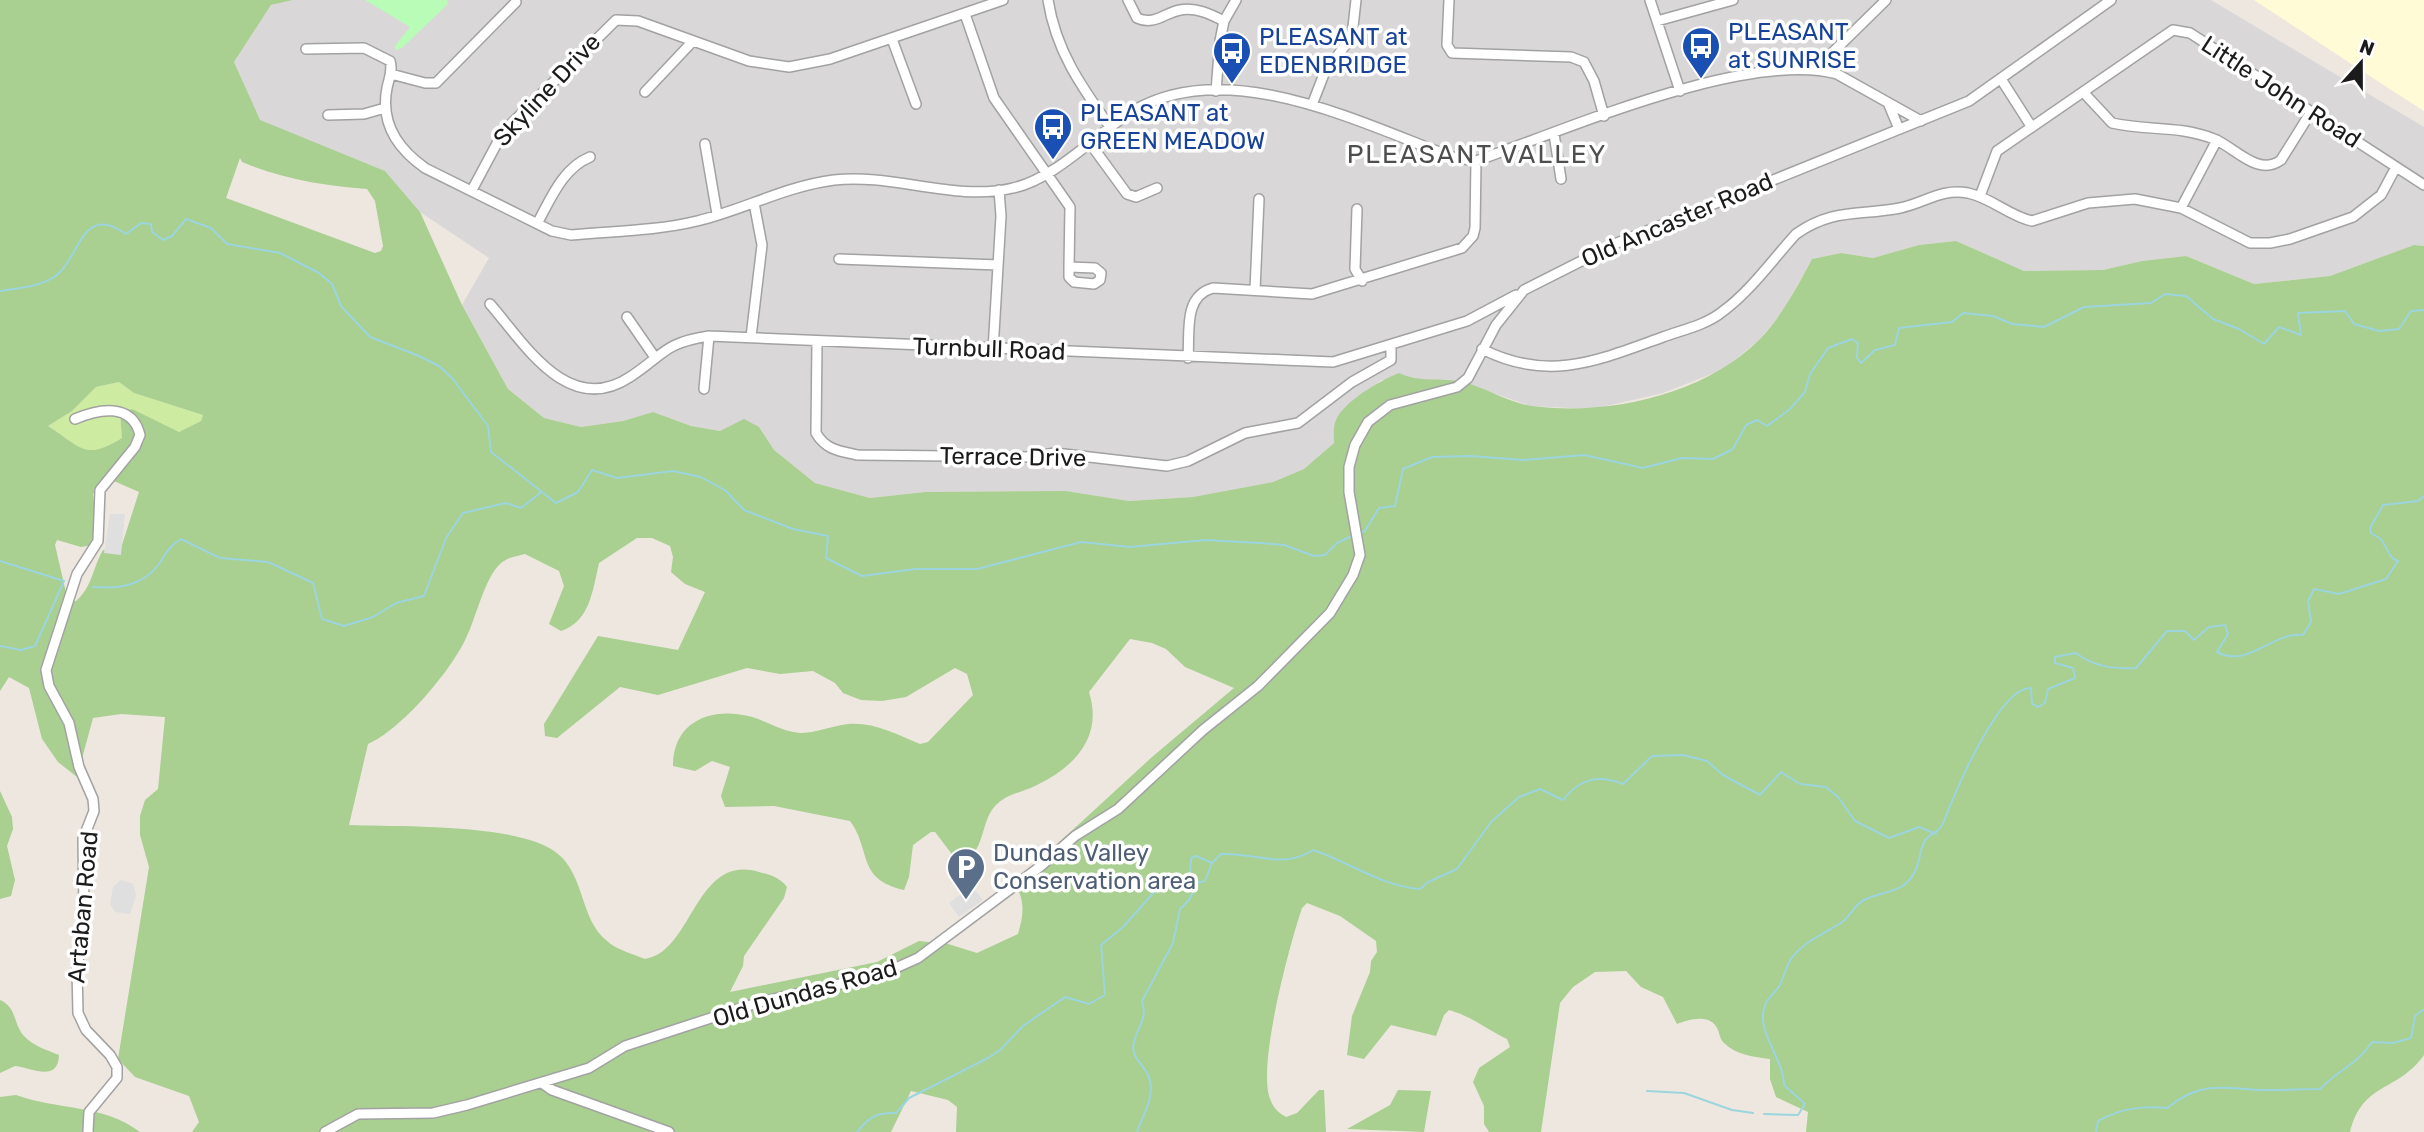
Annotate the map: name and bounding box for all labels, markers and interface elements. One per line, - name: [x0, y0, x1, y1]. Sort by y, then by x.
- place label: PLEASANT at SUNRISE: [1728, 18, 1857, 74]
- place label: PLEASANT at EDENBRIDGE: [1259, 23, 1407, 79]
- bus stop icon: PLEASANT at SUNRISE: [1680, 25, 1722, 80]
- street label: Skyline Drive: [488, 28, 606, 152]
- north arrow: [2326, 28, 2396, 98]
- bus stop icon: PLEASANT at EDENBRIDGE: [1211, 30, 1253, 85]
- street label: Little John Road: [2196, 30, 2366, 154]
- text: N: [2356, 34, 2377, 61]
- place label: PLEASANT at GREEN MEADOW: [1080, 99, 1265, 155]
- bus stop icon: PLEASANT at GREEN MEADOW: [1032, 106, 1074, 161]
- district label: PLEASANT VALLEY: [1347, 139, 1607, 170]
- street label: Old Ancaster Road: [1577, 167, 1777, 273]
- street label: Turnbull Road: [912, 332, 1066, 366]
- street label: Terrace Drive: [939, 442, 1087, 472]
- street label: Artaban Road: [62, 830, 104, 984]
- place label: Dundas Valley Conservation area: [993, 839, 1196, 895]
- parking icon: Dundas Valley Conservation area: [945, 846, 987, 901]
- street label: Old Dundas Road: [710, 953, 900, 1033]

